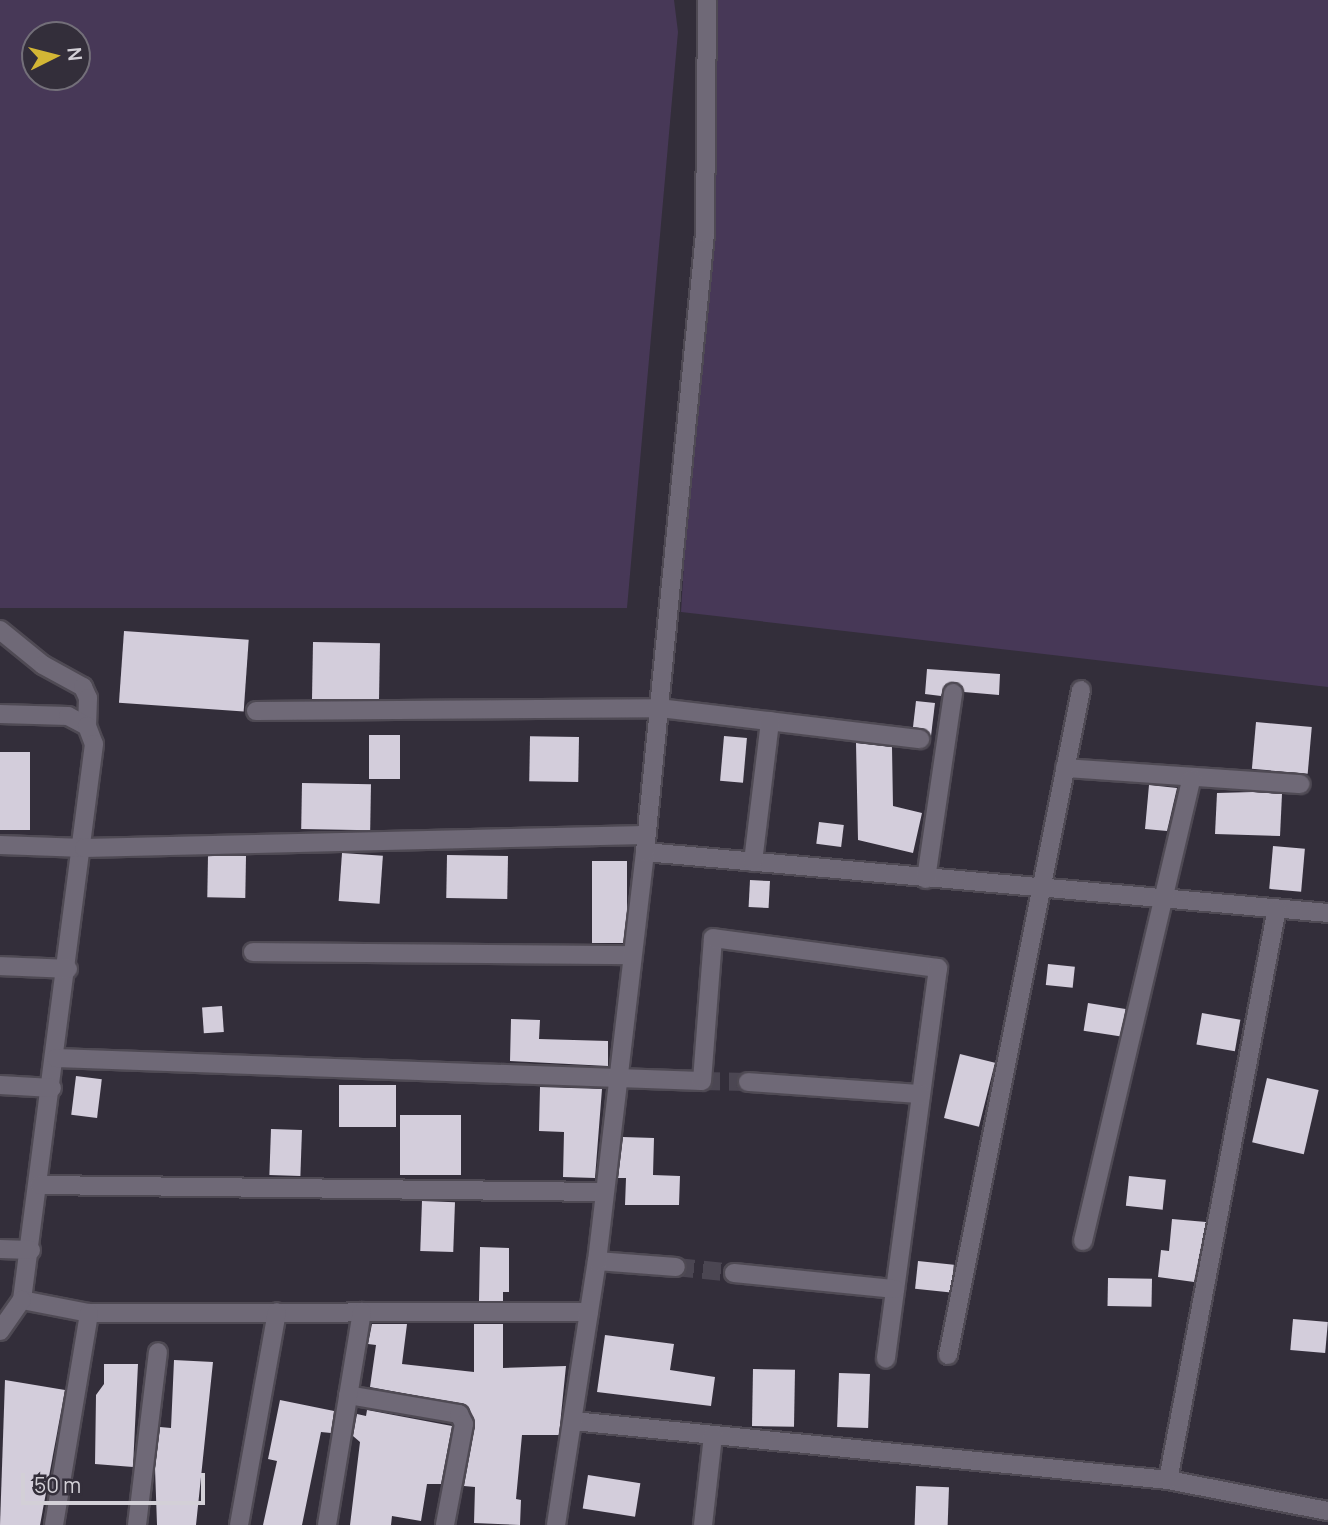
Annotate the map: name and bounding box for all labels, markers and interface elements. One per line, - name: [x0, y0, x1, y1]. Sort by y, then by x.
- north arrow: [21, 21, 91, 91]
- text: N: [61, 46, 89, 62]
- scale bar: [24, 1458, 208, 1502]
- text: 50 m: [34, 1471, 81, 1499]

